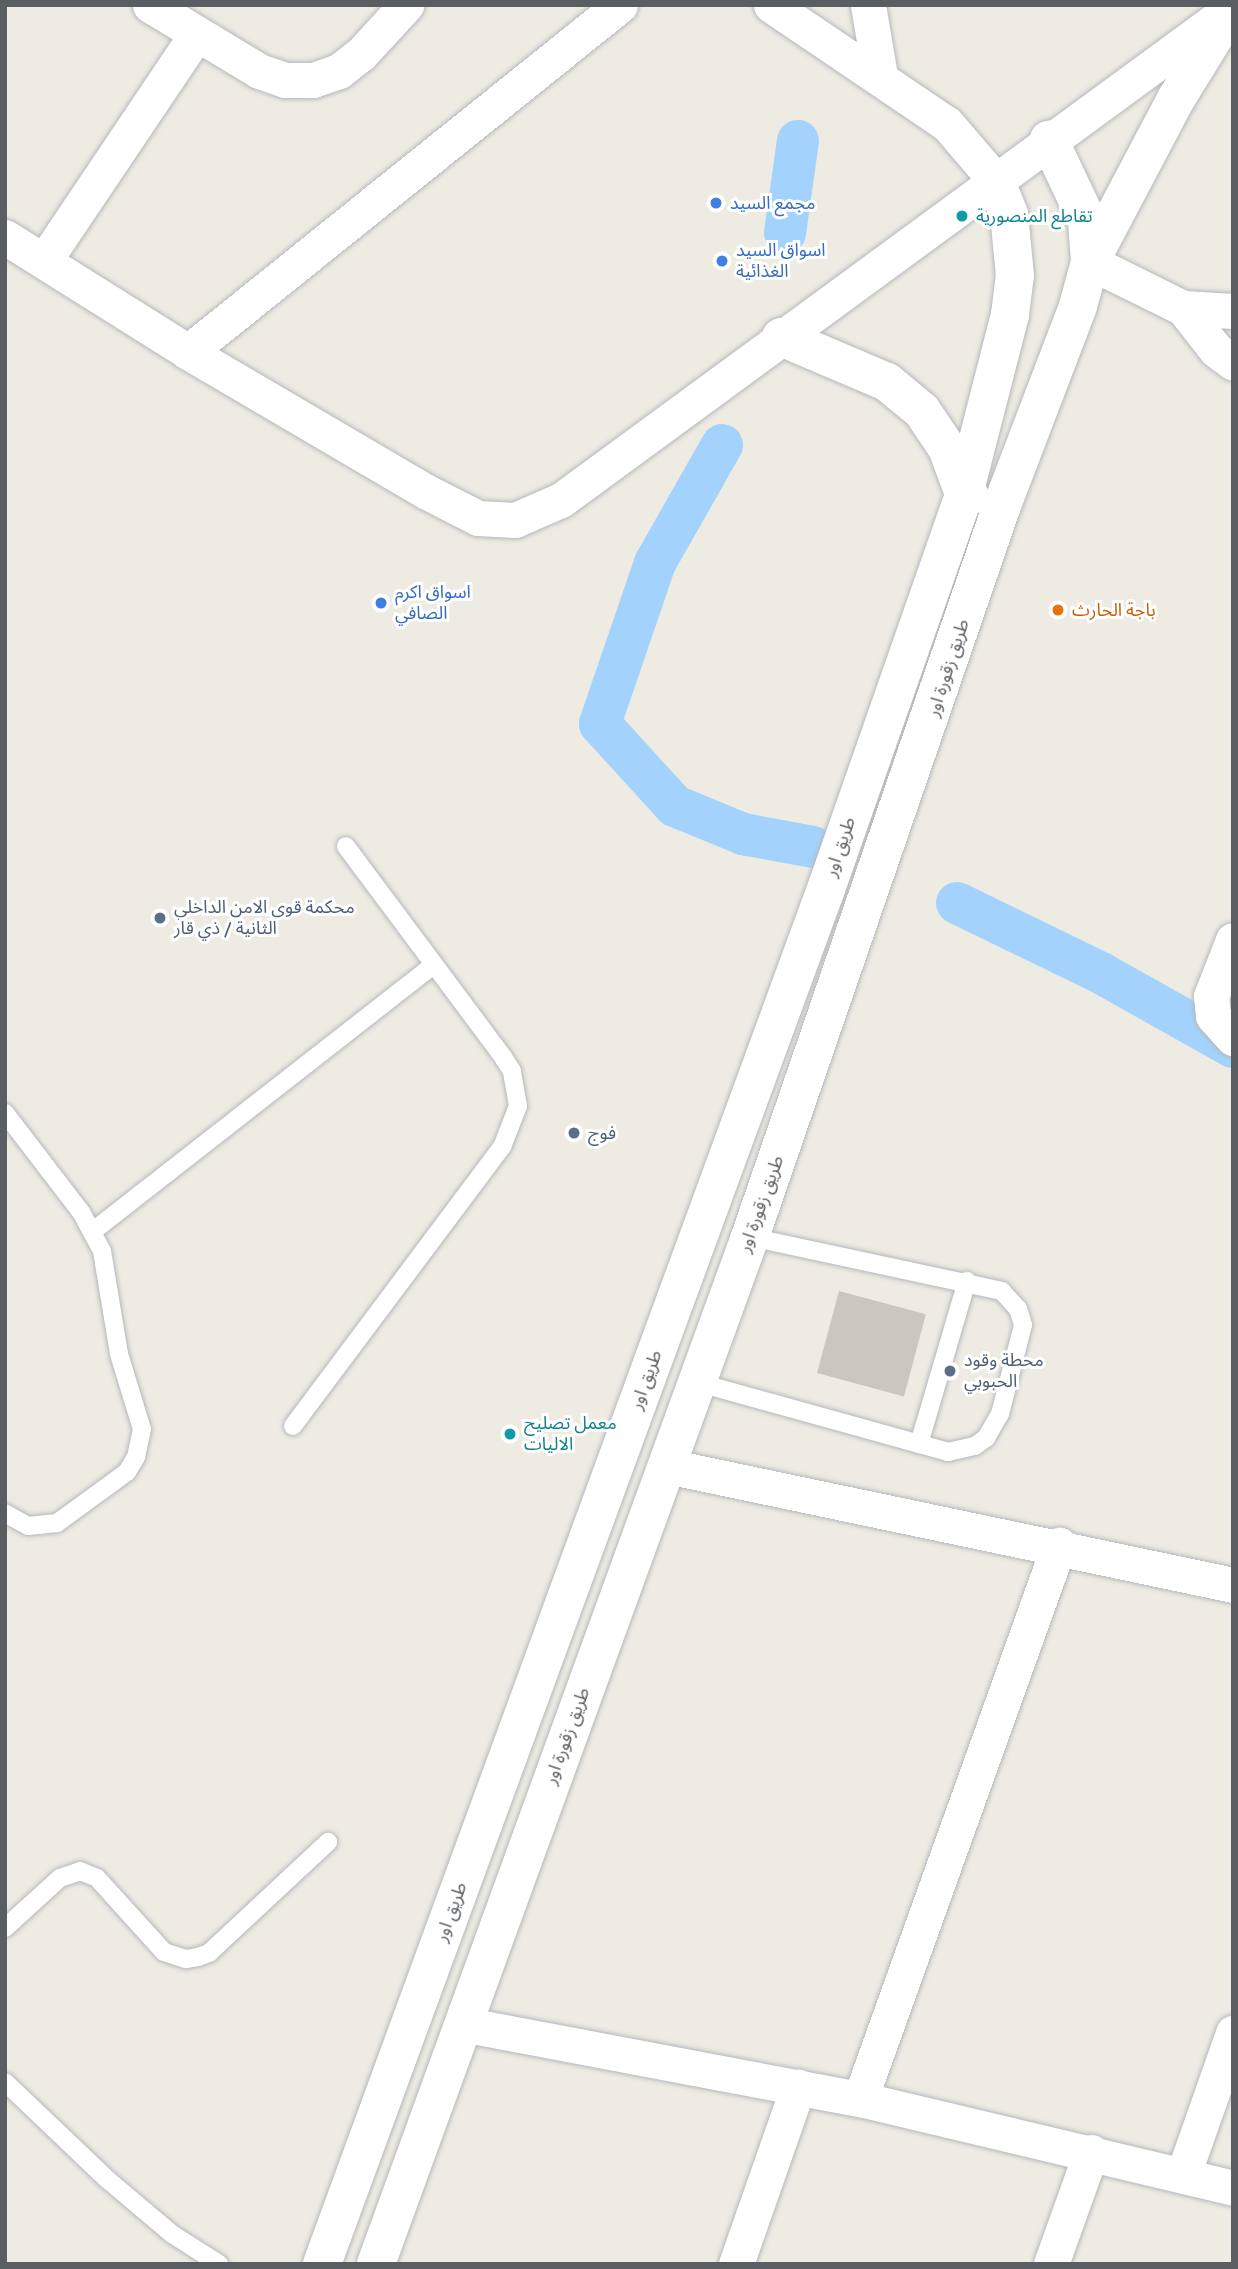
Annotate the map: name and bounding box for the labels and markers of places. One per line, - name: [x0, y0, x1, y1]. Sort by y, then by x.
- place label: مجمع السيد: [730, 192, 815, 214]
- marker: مجمع السيد: [708, 195, 724, 211]
- place label: تقاطع المنصورية: [976, 205, 1093, 227]
- marker: تقاطع المنصورية: [954, 208, 970, 224]
- place label: اسواق السيد الغذائية: [736, 240, 826, 282]
- marker: اسواق السيد الغذائية: [714, 253, 730, 269]
- place label: اسواق اكرم الصافي: [395, 582, 471, 624]
- marker: اسواق اكرم الصافي: [373, 595, 389, 611]
- place label: باجة الحارث: [1072, 599, 1156, 621]
- marker: باجة الحارث: [1050, 602, 1066, 618]
- place label: محكمة قوى الامن الداخلي الثانية / ذي قار: [174, 897, 355, 940]
- marker: محكمة قوى الامن الداخلي الثانية / ذي قار: [152, 910, 168, 926]
- place label: فوج: [588, 1122, 616, 1144]
- marker: فوج: [566, 1125, 582, 1141]
- place label: محطة وقود الحبوبي: [964, 1350, 1044, 1392]
- marker: محطة وقود الحبوبي: [942, 1363, 958, 1379]
- place label: معمل تصليح الاليات: [524, 1413, 617, 1456]
- marker: معمل تصليح الاليات: [502, 1426, 518, 1442]

